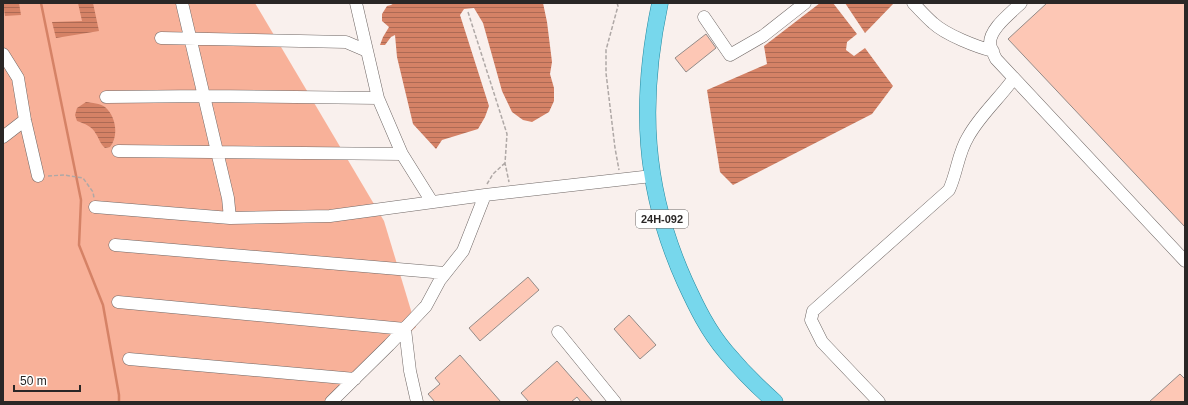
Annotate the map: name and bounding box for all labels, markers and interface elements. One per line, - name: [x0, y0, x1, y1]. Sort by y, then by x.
- road number: 24Н-092: [636, 210, 688, 228]
- scale bar: [14, 367, 80, 393]
- text: 50 m: [20, 374, 47, 388]

